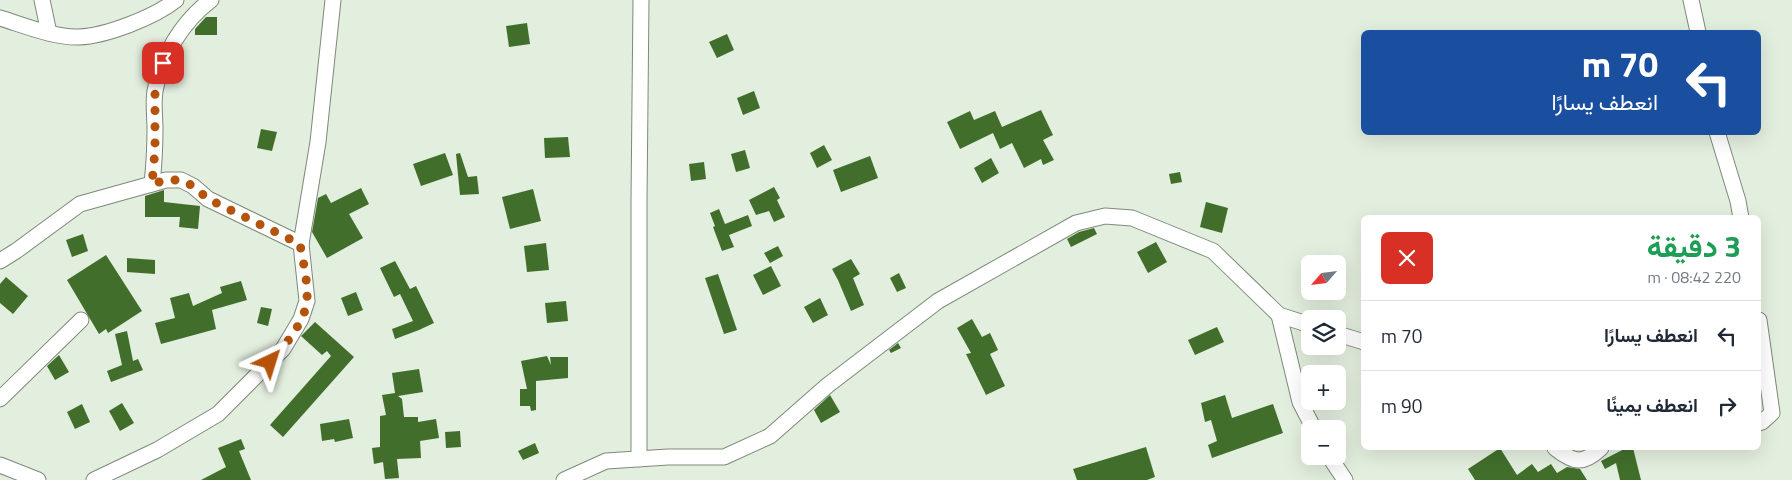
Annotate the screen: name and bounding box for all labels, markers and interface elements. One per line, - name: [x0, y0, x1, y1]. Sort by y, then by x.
- text: 70 m: [1582, 37, 1658, 91]
- pin: [142, 42, 184, 84]
- icon: arrive: [149, 49, 177, 77]
- icon: left: [1676, 50, 1741, 115]
- text: انعطف يسارًا: [1552, 85, 1658, 119]
- text: 3 دقيقة: [1647, 223, 1741, 269]
- button: close: [1381, 232, 1433, 284]
- north arrow: [1301, 255, 1346, 300]
- map controls: [1301, 255, 1346, 465]
- text: 220 m · 08:42: [1647, 265, 1741, 289]
- button: layers: [1301, 310, 1346, 355]
- text: انعطف يسارًا: [1604, 320, 1698, 349]
- text: 70 m: [1381, 321, 1422, 350]
- icon: left: [1713, 322, 1741, 350]
- position arrow: [243, 335, 295, 387]
- button: +: [1301, 365, 1346, 410]
- text: انعطف يمينًا: [1606, 390, 1698, 419]
- text: 90 m: [1381, 391, 1422, 420]
- icon: right: [1713, 392, 1741, 420]
- button: −: [1301, 420, 1346, 465]

